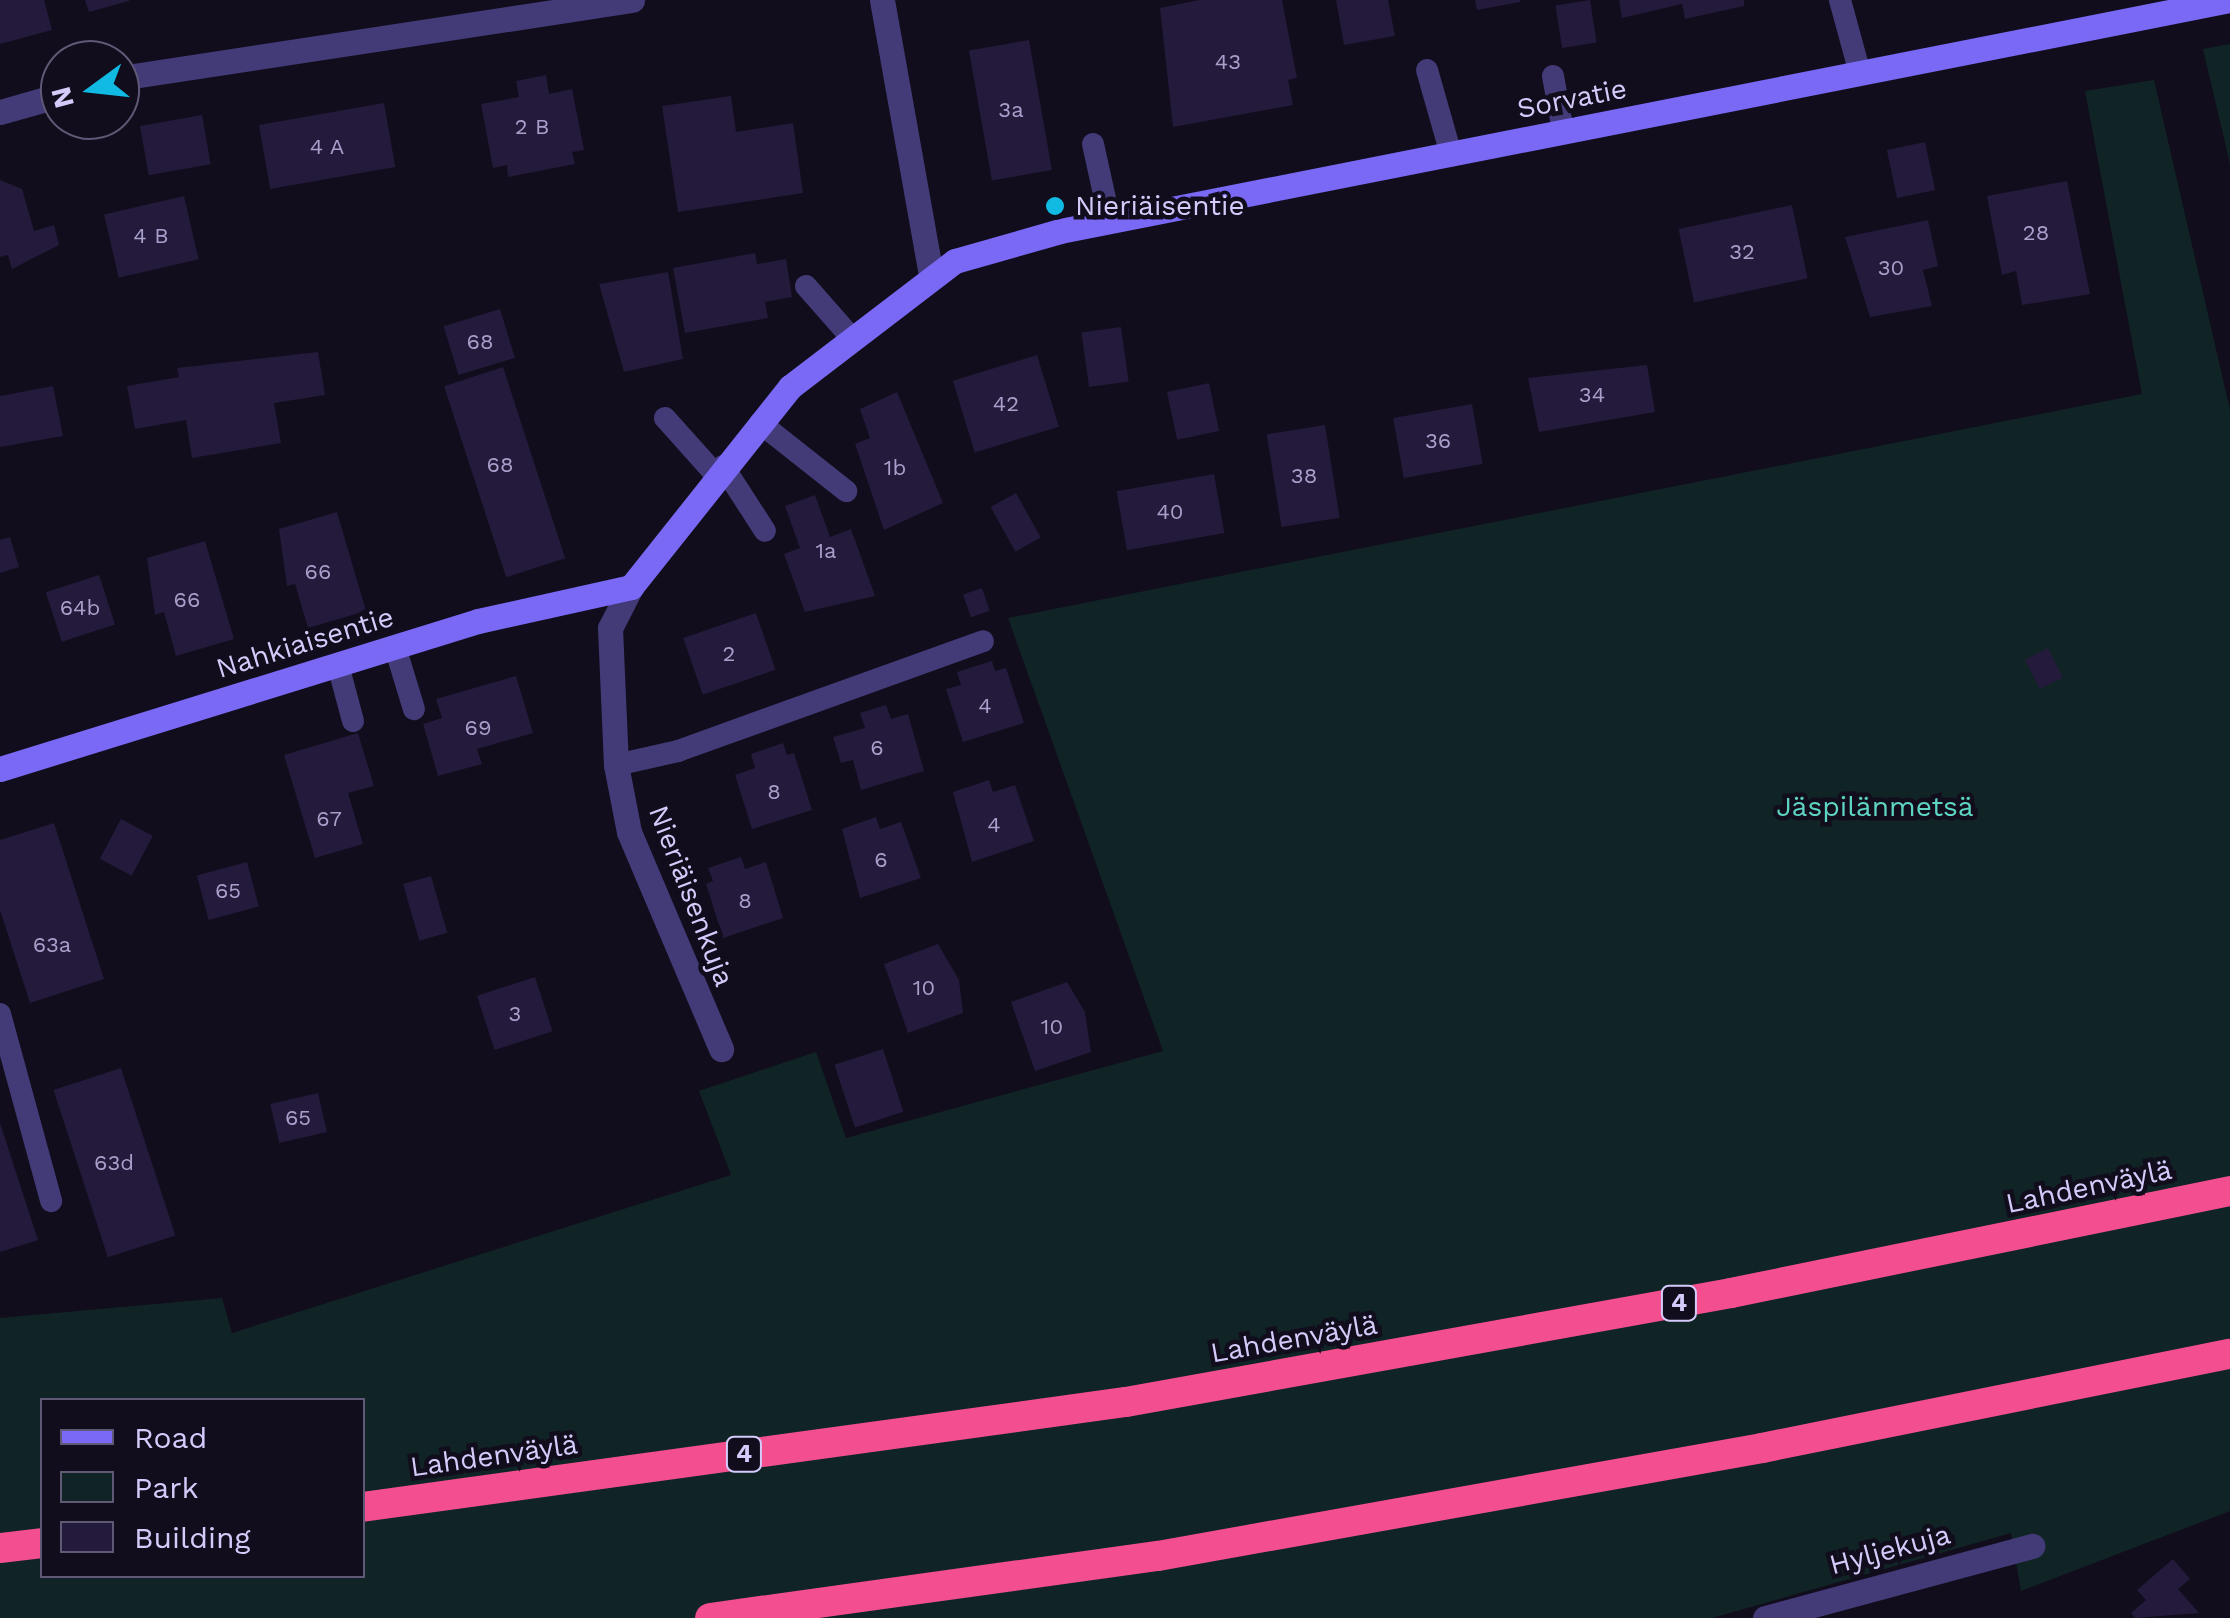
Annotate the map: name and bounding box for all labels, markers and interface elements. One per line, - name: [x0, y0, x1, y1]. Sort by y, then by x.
- north arrow: [40, 40, 140, 140]
- house number: 43: [1215, 49, 1241, 75]
- street label: Sorvatie: [1514, 72, 1630, 126]
- text: N: [44, 83, 81, 112]
- house number: 3a: [998, 97, 1024, 123]
- house number: 2 B: [515, 114, 549, 140]
- house number: 4 A: [309, 134, 345, 160]
- place label: Nieriäisentie: [1075, 189, 1245, 223]
- marker: Nieriäisentie: [1044, 195, 1066, 217]
- house number: 28: [2023, 220, 2049, 246]
- house number: 4 B: [133, 223, 169, 249]
- house number: 32: [1729, 239, 1755, 265]
- house number: 30: [1878, 255, 1904, 281]
- house number: 68: [467, 329, 493, 355]
- house number: 34: [1579, 382, 1605, 408]
- house number: 42: [993, 391, 1019, 417]
- house number: 36: [1425, 428, 1451, 454]
- house number: 68: [487, 452, 513, 478]
- house number: 1b: [884, 455, 906, 481]
- house number: 38: [1291, 463, 1317, 489]
- house number: 40: [1156, 499, 1184, 525]
- house number: 1a: [815, 538, 837, 564]
- house number: 66: [305, 559, 331, 585]
- house number: 66: [174, 587, 200, 613]
- house number: 64b: [60, 595, 100, 621]
- street label: Nahkiaisentie: [212, 600, 398, 686]
- house number: 2: [723, 641, 735, 667]
- house number: 4: [978, 693, 992, 719]
- house number: 69: [465, 715, 491, 741]
- house number: 6: [870, 735, 884, 761]
- house number: 8: [767, 779, 781, 805]
- park label: Jäspilänmetsä: [1776, 790, 1974, 824]
- street label: Nieriäisenkuja: [641, 801, 741, 991]
- house number: 67: [316, 806, 342, 832]
- house number: 4: [987, 812, 1001, 838]
- house number: 6: [874, 847, 888, 873]
- house number: 65: [215, 878, 241, 904]
- house number: 8: [738, 888, 752, 914]
- house number: 63a: [33, 932, 71, 958]
- house number: 10: [913, 975, 935, 1001]
- house number: 3: [509, 1001, 521, 1027]
- house number: 10: [1041, 1014, 1063, 1040]
- house number: 65: [285, 1105, 311, 1131]
- house number: 63d: [94, 1150, 134, 1176]
- street label: Lahdenväylä: [2003, 1153, 2175, 1221]
- road number: 4: [1659, 1283, 1699, 1323]
- street label: Lahdenväylä: [1208, 1308, 1380, 1370]
- legend: [40, 1398, 365, 1578]
- text: Road: [134, 1420, 207, 1455]
- street label: Lahdenväylä: [408, 1428, 580, 1484]
- road number: 4: [724, 1434, 764, 1474]
- text: Park: [134, 1470, 199, 1505]
- street label: Hyljekuja: [1826, 1518, 1954, 1582]
- text: Building: [134, 1520, 251, 1555]

